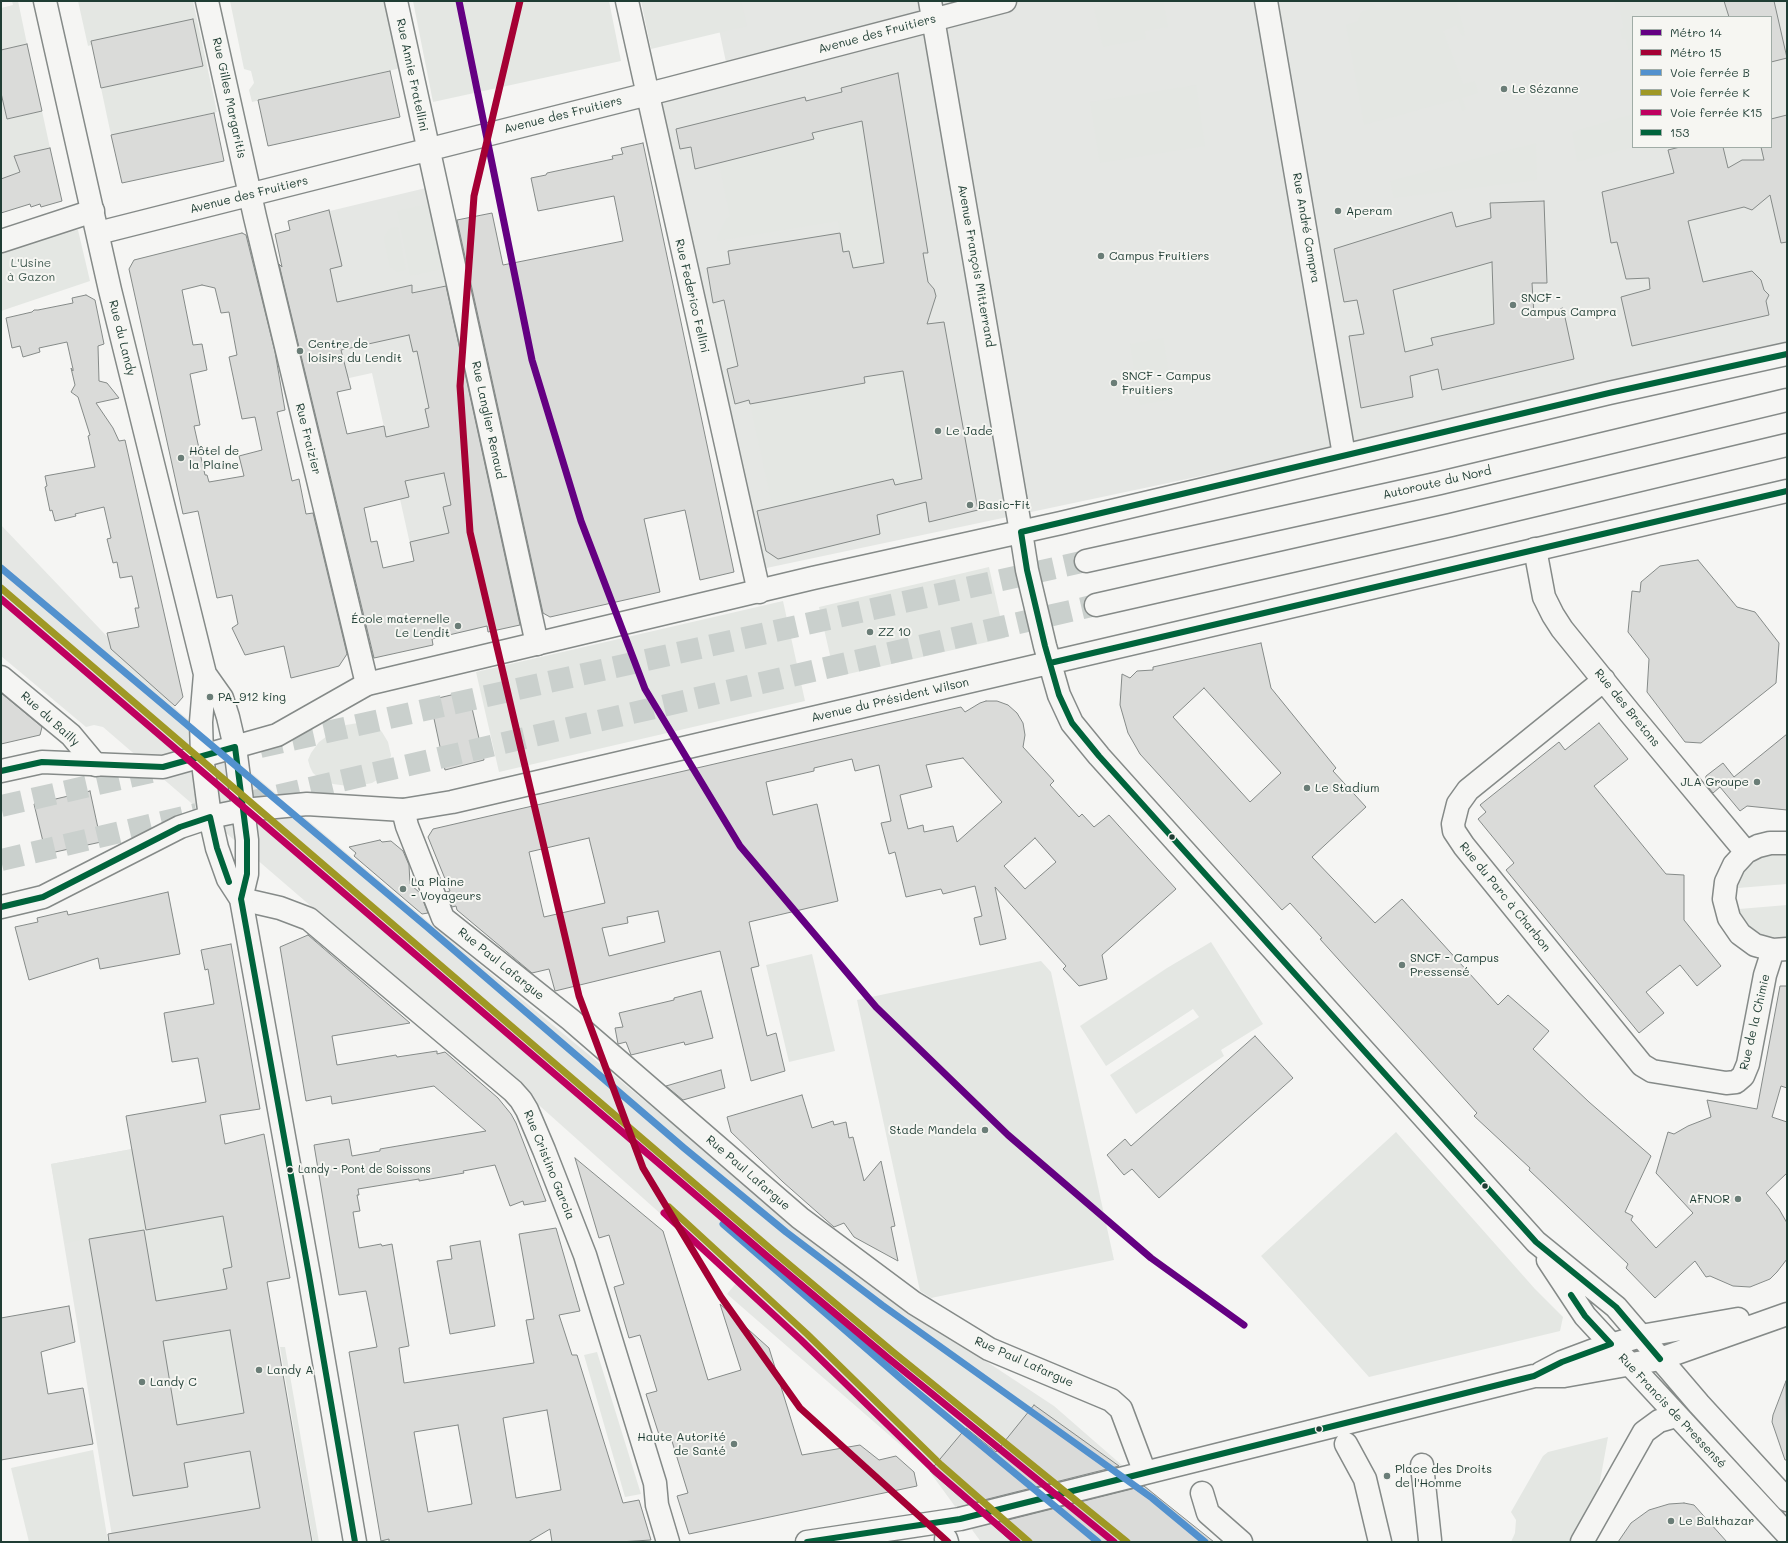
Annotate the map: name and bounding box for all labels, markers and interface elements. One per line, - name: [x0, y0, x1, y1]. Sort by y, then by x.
- street label: Avenue des Fruitiers: [817, 11, 937, 57]
- legend: [1632, 16, 1772, 148]
- street label: Rue Annie Fratellini: [393, 17, 431, 133]
- text: Métro 14: [1670, 24, 1722, 40]
- street label: Rue Gilles Margaritis: [209, 36, 249, 160]
- text: Métro 15: [1670, 44, 1722, 60]
- text: Voie ferrée B: [1670, 64, 1750, 80]
- place label: Le Sézanne: [1512, 82, 1579, 96]
- marker: Le Sézanne: [1499, 84, 1509, 94]
- text: Voie ferrée K: [1670, 84, 1750, 100]
- street label: Avenue des Fruitiers: [502, 93, 624, 137]
- text: Voie ferrée K15: [1670, 104, 1762, 120]
- text: 153: [1670, 124, 1689, 140]
- street label: Rue André Campra: [1289, 172, 1323, 284]
- street label: Avenue des Fruitiers: [188, 173, 310, 217]
- street label: Avenue François Mitterrand: [955, 184, 997, 348]
- place label: Aperam: [1346, 204, 1392, 218]
- marker: Aperam: [1333, 206, 1343, 216]
- street label: Rue Federico Fellini: [672, 238, 712, 354]
- place label: Campus Fruitiers: [1109, 249, 1209, 263]
- marker: Campus Fruitiers: [1096, 251, 1106, 261]
- park label: L'Usine à Gazon: [7, 256, 55, 284]
- place label: SNCF - Campus Campra: [1521, 291, 1617, 319]
- street label: Rue du Landy: [106, 298, 138, 378]
- marker: SNCF - Campus Campra: [1508, 300, 1518, 310]
- place label: Centre de loisirs du Lendit: [308, 337, 402, 365]
- marker: Centre de loisirs du Lendit: [295, 346, 305, 356]
- street label: Rue Langlier Renaud: [468, 360, 508, 480]
- place label: SNCF - Campus Fruitiers: [1122, 369, 1211, 397]
- marker: SNCF - Campus Fruitiers: [1109, 378, 1119, 388]
- street label: Rue Fraizier: [292, 402, 324, 476]
- place label: Le Jade: [946, 424, 993, 438]
- marker: Le Jade: [933, 426, 943, 436]
- place label: Hôtel de la Plaine: [189, 444, 239, 472]
- marker: Hôtel de la Plaine: [176, 453, 186, 463]
- street label: Autoroute du Nord: [1381, 463, 1493, 503]
- place label: Basic-Fit: [978, 498, 1030, 512]
- marker: Basic-Fit: [965, 500, 975, 510]
- place label: École maternelle Le Lendit: [351, 612, 450, 640]
- marker: École maternelle Le Lendit: [453, 621, 463, 631]
- place label: ZZ 10: [878, 625, 911, 639]
- marker: ZZ 10: [865, 627, 875, 637]
- street label: Rue des Bretons: [1591, 666, 1663, 750]
- street label: Avenue du Président Wilson: [810, 675, 970, 725]
- street label: Rue du Bailly: [18, 689, 82, 749]
- place label: PA_912 king: [218, 690, 286, 704]
- marker: PA_912 king: [205, 692, 215, 702]
- place label: JLA Groupe: [1681, 775, 1749, 789]
- marker: JLA Groupe: [1752, 777, 1762, 787]
- place label: Le Stadium: [1315, 781, 1379, 795]
- marker: Le Stadium: [1302, 783, 1312, 793]
- unlabelled marker: [1167, 832, 1177, 842]
- street label: Rue du Parc à Charbon: [1456, 839, 1554, 955]
- place label: La Plaine - Voyageurs: [411, 875, 481, 903]
- marker: La Plaine - Voyageurs: [398, 884, 408, 894]
- street label: Rue Paul Lafargue: [455, 925, 547, 1003]
- place label: SNCF - Campus Pressensé: [1410, 951, 1499, 979]
- marker: SNCF - Campus Pressensé: [1397, 960, 1407, 970]
- street label: Rue de la Chimie: [1737, 972, 1773, 1072]
- street label: Rue Cristino Garcia: [520, 1108, 578, 1222]
- place label: Stade Mandela: [889, 1123, 977, 1137]
- marker: Stade Mandela: [980, 1125, 990, 1135]
- street label: Rue Paul Lafargue: [703, 1133, 793, 1213]
- place label: Landy - Pont de Soissons: [298, 1163, 431, 1177]
- marker: Landy - Pont de Soissons: [285, 1165, 295, 1175]
- unlabelled marker: [1480, 1181, 1490, 1191]
- place label: AFNOR: [1689, 1192, 1730, 1206]
- marker: AFNOR: [1733, 1194, 1743, 1204]
- street label: Rue Paul Lafargue: [972, 1334, 1076, 1390]
- street label: Rue Francis de Pressensé: [1615, 1351, 1729, 1471]
- place label: Landy A: [267, 1363, 313, 1377]
- marker: Landy A: [254, 1365, 264, 1375]
- place label: Landy C: [150, 1375, 197, 1389]
- marker: Landy C: [137, 1377, 147, 1387]
- unlabelled marker: [1314, 1424, 1324, 1434]
- place label: Haute Autorité de Santé: [637, 1430, 726, 1458]
- marker: Haute Autorité de Santé: [729, 1439, 739, 1449]
- place label: Place des Droits de l'Homme: [1395, 1462, 1492, 1490]
- marker: Place des Droits de l'Homme: [1382, 1471, 1392, 1481]
- place label: Le Balthazar: [1679, 1514, 1754, 1528]
- marker: Le Balthazar: [1666, 1516, 1676, 1526]

